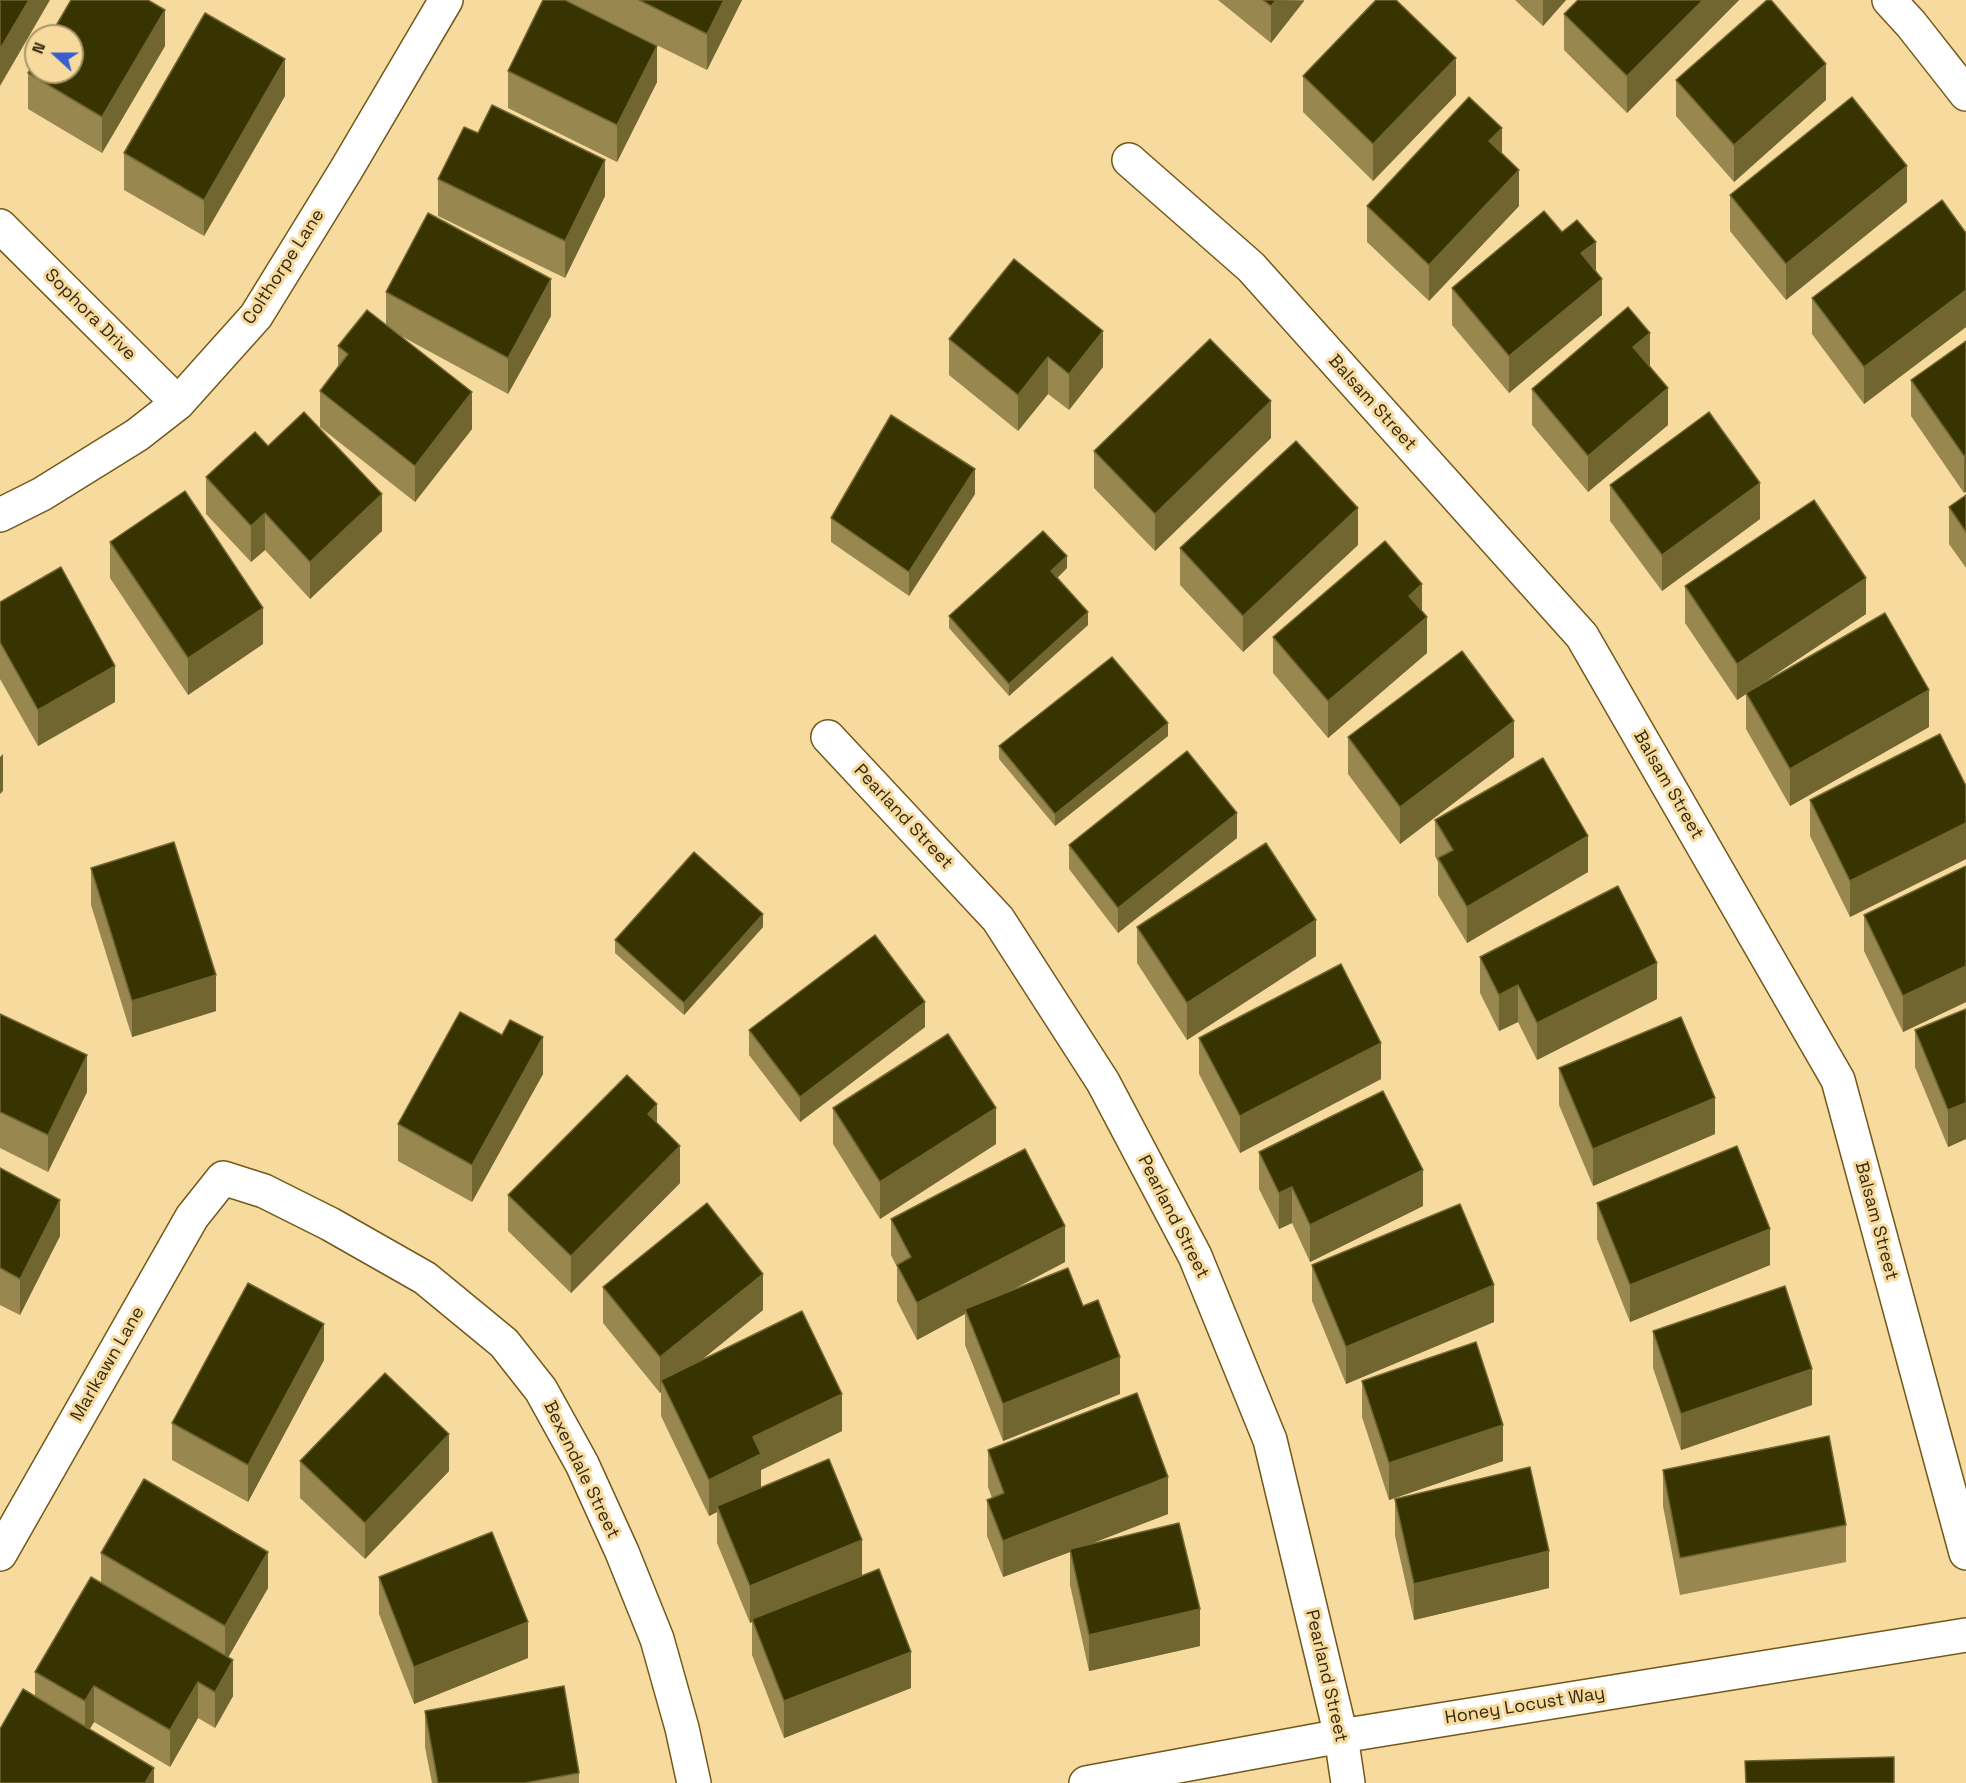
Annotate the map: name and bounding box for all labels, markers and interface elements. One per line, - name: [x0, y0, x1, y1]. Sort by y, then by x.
- north arrow: [24, 24, 84, 84]
- text: N: [27, 39, 50, 57]
- street label: Colthorpe Lane: [239, 205, 329, 329]
- street label: Sophora Drive: [40, 265, 140, 365]
- street label: Balsam Street: [1323, 351, 1421, 455]
- street label: Balsam Street: [1628, 727, 1708, 843]
- street label: Pearland Street: [849, 760, 957, 874]
- street label: Pearland Street: [1133, 1152, 1213, 1282]
- street label: Balsam Street: [1850, 1160, 1902, 1282]
- street label: Marlkawn Lane: [66, 1303, 150, 1425]
- street label: Bexendale Street: [538, 1398, 624, 1542]
- street label: Pearland Street: [1300, 1608, 1352, 1744]
- street label: Honey Locust Way: [1443, 1683, 1607, 1729]

